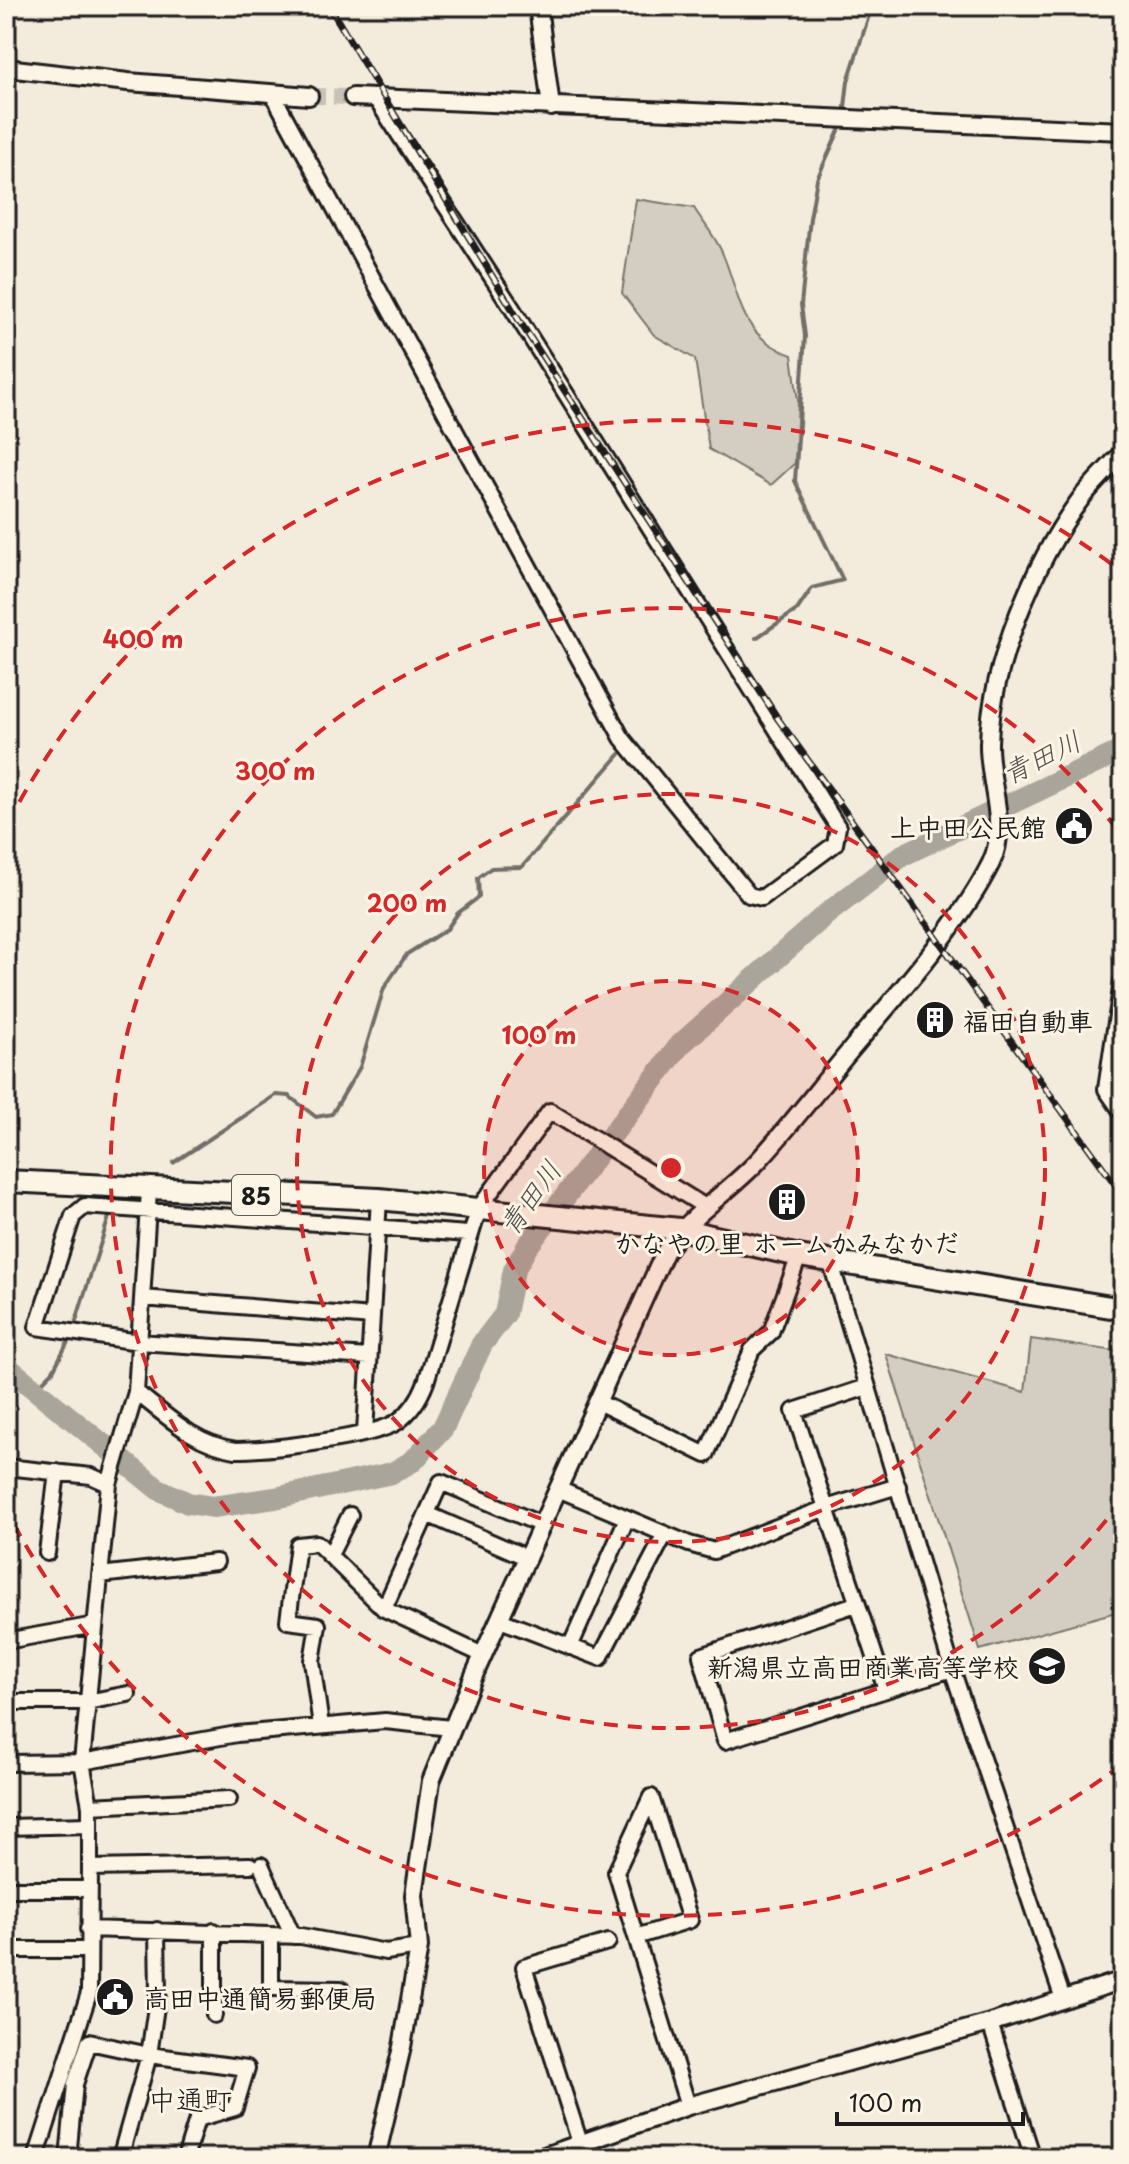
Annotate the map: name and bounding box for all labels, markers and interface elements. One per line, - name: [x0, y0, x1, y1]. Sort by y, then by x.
- text: 400 m: [102, 620, 184, 656]
- water label: 青田川: [994, 718, 1088, 794]
- text: 300 m: [234, 752, 316, 788]
- public building icon: 上中田公民館: [1053, 805, 1095, 847]
- place label: 上中田公民館: [890, 807, 1046, 846]
- text: 200 m: [367, 884, 447, 920]
- building icon: 福田自動車: [914, 999, 956, 1041]
- place label: 福田自動車: [963, 1001, 1093, 1040]
- text: 100 m: [502, 1016, 576, 1052]
- water label: 青田川: [487, 1150, 571, 1244]
- centre of rings: [657, 1154, 685, 1182]
- road number: 85: [232, 1175, 280, 1215]
- building icon: かなやの里 ホームかみなかだ: [766, 1181, 808, 1223]
- place label: かなやの里 ホームかみなかだ: [614, 1223, 960, 1262]
- school or university icon: 新潟県立高田商業高等学校: [1026, 1645, 1068, 1687]
- place label: 新潟県立高田商業高等学校: [707, 1647, 1019, 1686]
- public building icon: 高田中通簡易郵便局: [94, 1976, 136, 2018]
- place label: 高田中通簡易郵便局: [143, 1978, 377, 2017]
- scale bar: [837, 2076, 1023, 2126]
- district label: 中通町: [148, 2077, 232, 2120]
- text: 100 m: [849, 2084, 922, 2120]

